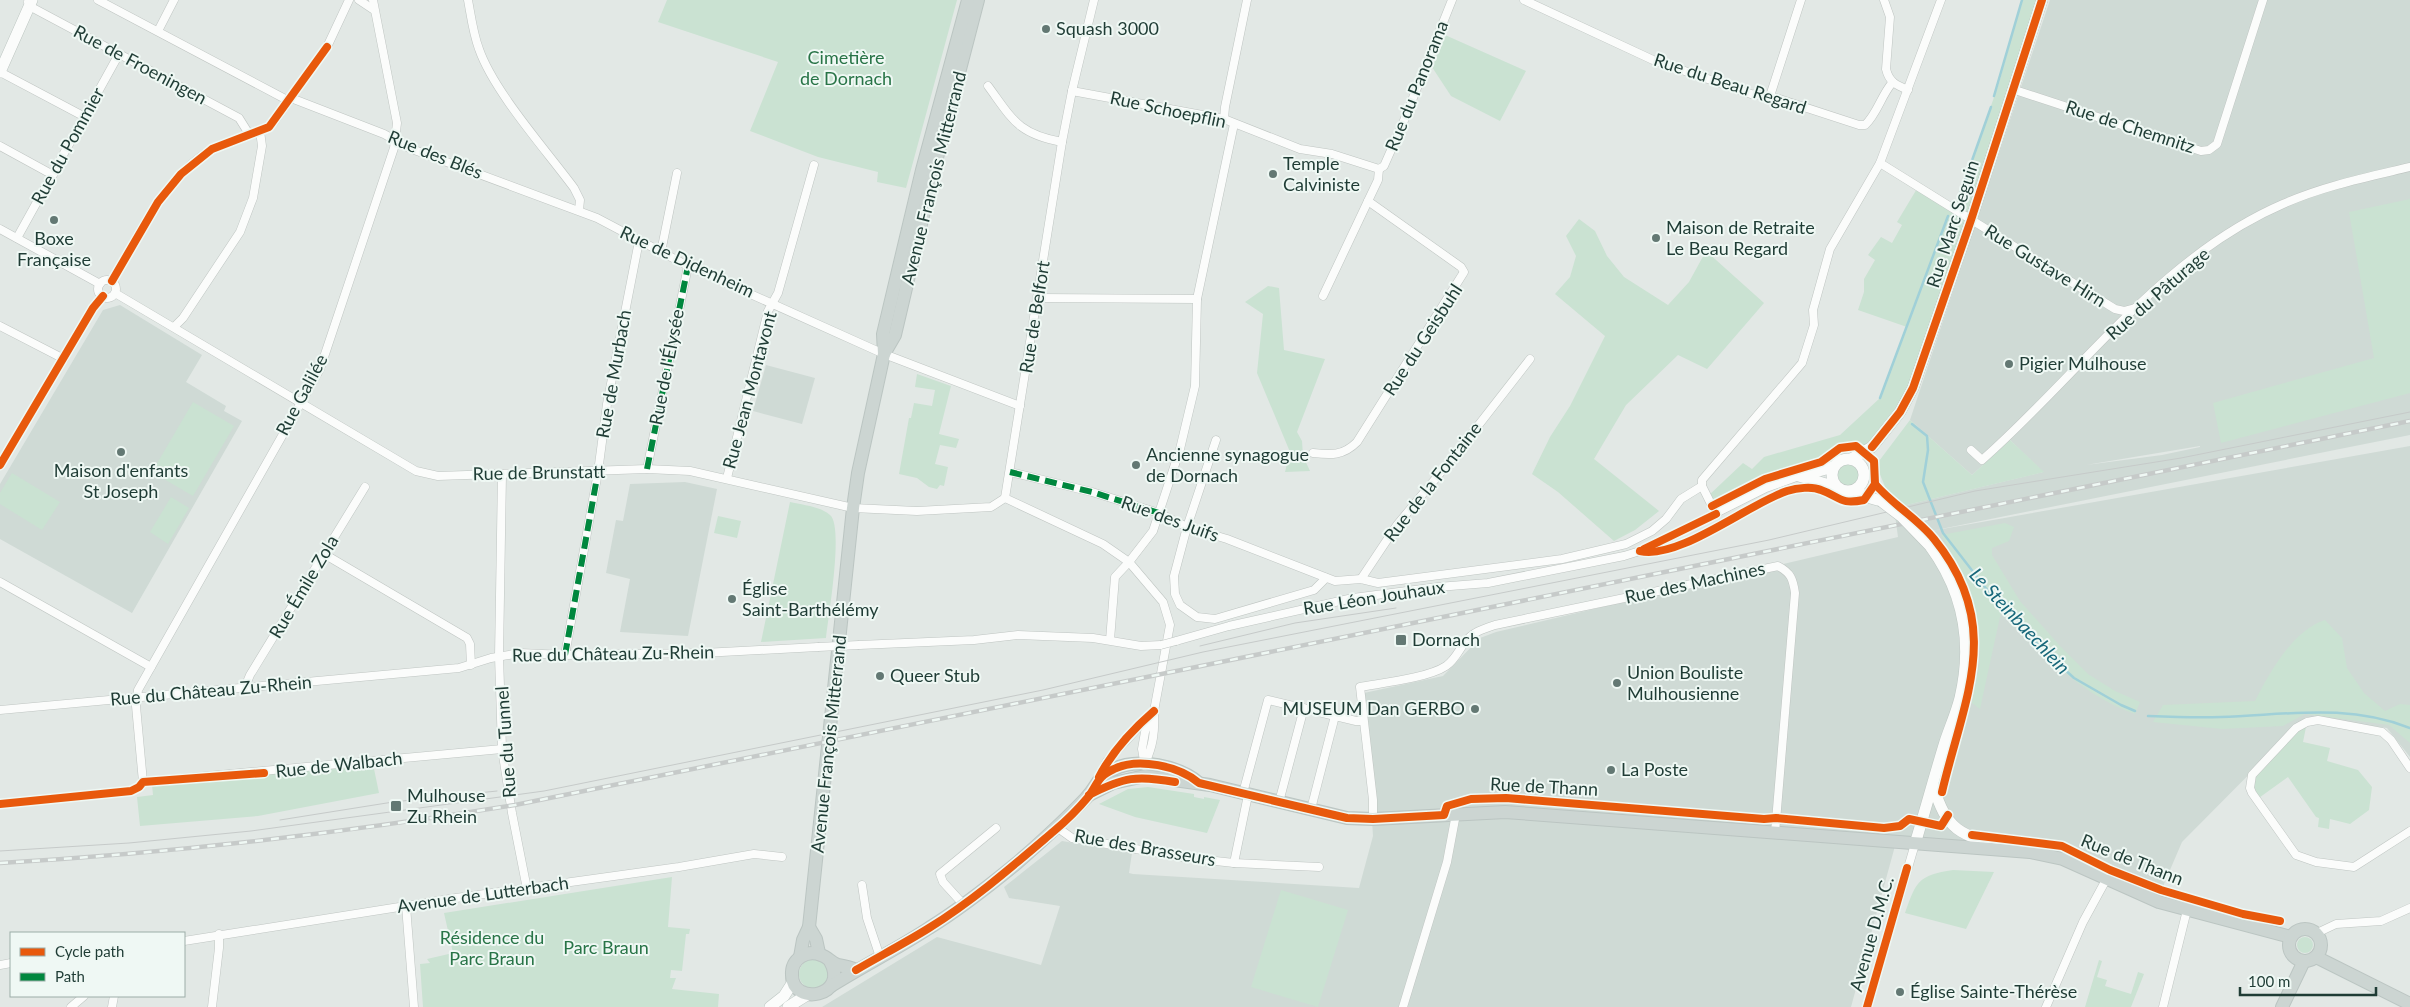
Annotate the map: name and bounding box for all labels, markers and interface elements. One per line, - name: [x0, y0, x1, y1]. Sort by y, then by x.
- place label: Squash 3000: [1056, 17, 1159, 39]
- street label: Rue du Panorama: [1380, 17, 1452, 154]
- street label: Rue de Froeningen: [70, 20, 211, 109]
- marker: Squash 3000: [1040, 23, 1052, 35]
- park label: Cimetière de Dornach: [800, 46, 892, 89]
- street label: Rue du Beau Regard: [1651, 48, 1809, 118]
- street label: Avenue François Mitterrand: [896, 69, 970, 287]
- street label: Rue du Pommier: [26, 83, 109, 208]
- street label: Rue Schoepflin: [1108, 86, 1228, 132]
- street label: Rue de Chemnitz: [2063, 95, 2198, 157]
- street label: Rue des Blés: [385, 125, 486, 183]
- place label: Temple Calviniste: [1283, 152, 1360, 195]
- street label: Rue Marc Seguin: [1921, 157, 1983, 290]
- marker: Temple Calviniste: [1267, 168, 1279, 180]
- marker: Boxe Française: [48, 214, 60, 226]
- place label: Maison de Retraite Le Beau Regard: [1666, 216, 1815, 259]
- street label: Rue Gustave Hirn: [1981, 219, 2110, 311]
- street label: Rue de Didenheim: [617, 220, 758, 302]
- place label: Boxe Française: [17, 227, 91, 270]
- marker: Maison de Retraite Le Beau Regard: [1650, 232, 1662, 244]
- street label: Rue du Pâturage: [2101, 242, 2214, 344]
- street label: Rue de Belfort: [1014, 258, 1054, 375]
- street label: Rue du Geisbuhl: [1378, 279, 1466, 399]
- street label: Rue de l'Élysée: [644, 307, 688, 427]
- street label: Rue de Murbach: [591, 308, 635, 440]
- street label: Rue Jean Montavont: [717, 308, 781, 471]
- street label: Rue Galilée: [271, 350, 332, 439]
- place label: Pigier Mulhouse: [2019, 352, 2146, 374]
- marker: Pigier Mulhouse: [2003, 358, 2015, 370]
- street label: Rue de la Fontaine: [1379, 417, 1486, 546]
- place label: Ancienne synagogue de Dornach: [1146, 443, 1309, 486]
- marker: Maison d'enfants St Joseph: [115, 446, 127, 458]
- place label: Maison d'enfants St Joseph: [54, 459, 188, 502]
- marker: Ancienne synagogue de Dornach: [1130, 459, 1142, 471]
- street label: Rue de Brunstatt: [472, 460, 606, 484]
- street label: Rue des Juifs: [1118, 490, 1222, 546]
- street label: Rue Émile Zola: [264, 531, 343, 642]
- street label: Rue des Machines: [1623, 556, 1767, 608]
- water label: Le Steinbaechlein: [1965, 563, 2075, 678]
- street label: Rue Léon Jouhaux: [1302, 575, 1446, 619]
- place label: Église Saint-Barthélémy: [742, 577, 879, 620]
- marker: Église Saint-Barthélémy: [726, 593, 738, 605]
- place label: Dornach: [1412, 628, 1480, 650]
- marker: Dornach: [1394, 633, 1408, 647]
- street label: Avenue François Mitterrand: [806, 634, 850, 854]
- street label: Rue du Château Zu-Rhein: [512, 640, 714, 666]
- place label: Union Bouliste Mulhousienne: [1627, 661, 1743, 704]
- place label: Queer Stub: [890, 664, 980, 686]
- street label: Rue du Château Zu-Rhein: [109, 670, 313, 710]
- marker: Queer Stub: [874, 670, 886, 682]
- marker: Union Bouliste Mulhousienne: [1611, 677, 1623, 689]
- street label: Rue du Tunnel: [490, 686, 520, 799]
- place label: MUSEUM Dan GERBO: [1282, 697, 1465, 719]
- marker: MUSEUM Dan GERBO: [1469, 703, 1481, 715]
- street label: Rue de Walbach: [274, 746, 403, 782]
- place label: La Poste: [1621, 758, 1688, 780]
- marker: La Poste: [1605, 764, 1617, 776]
- street label: Rue de Thann: [1489, 772, 1599, 800]
- place label: Mulhouse Zu Rhein: [407, 784, 485, 827]
- marker: Mulhouse Zu Rhein: [389, 799, 403, 813]
- street label: Rue des Brasseurs: [1073, 824, 1218, 870]
- street label: Rue de Thann: [2078, 829, 2187, 890]
- street label: Avenue de Lutterbach: [396, 871, 570, 917]
- street label: Avenue D.M.C.: [1844, 874, 1898, 994]
- park label: Résidence du Parc Braun: [440, 926, 544, 969]
- legend: [10, 932, 185, 997]
- park label: Parc Braun: [563, 936, 649, 958]
- text: Cycle path: [55, 942, 124, 960]
- scale bar: [2240, 964, 2376, 996]
- text: Path: [55, 967, 85, 985]
- text: 100 m: [2248, 972, 2290, 990]
- place label: Église Sainte-Thérèse: [1910, 980, 2077, 1002]
- marker: Église Sainte-Thérèse: [1894, 986, 1906, 998]

